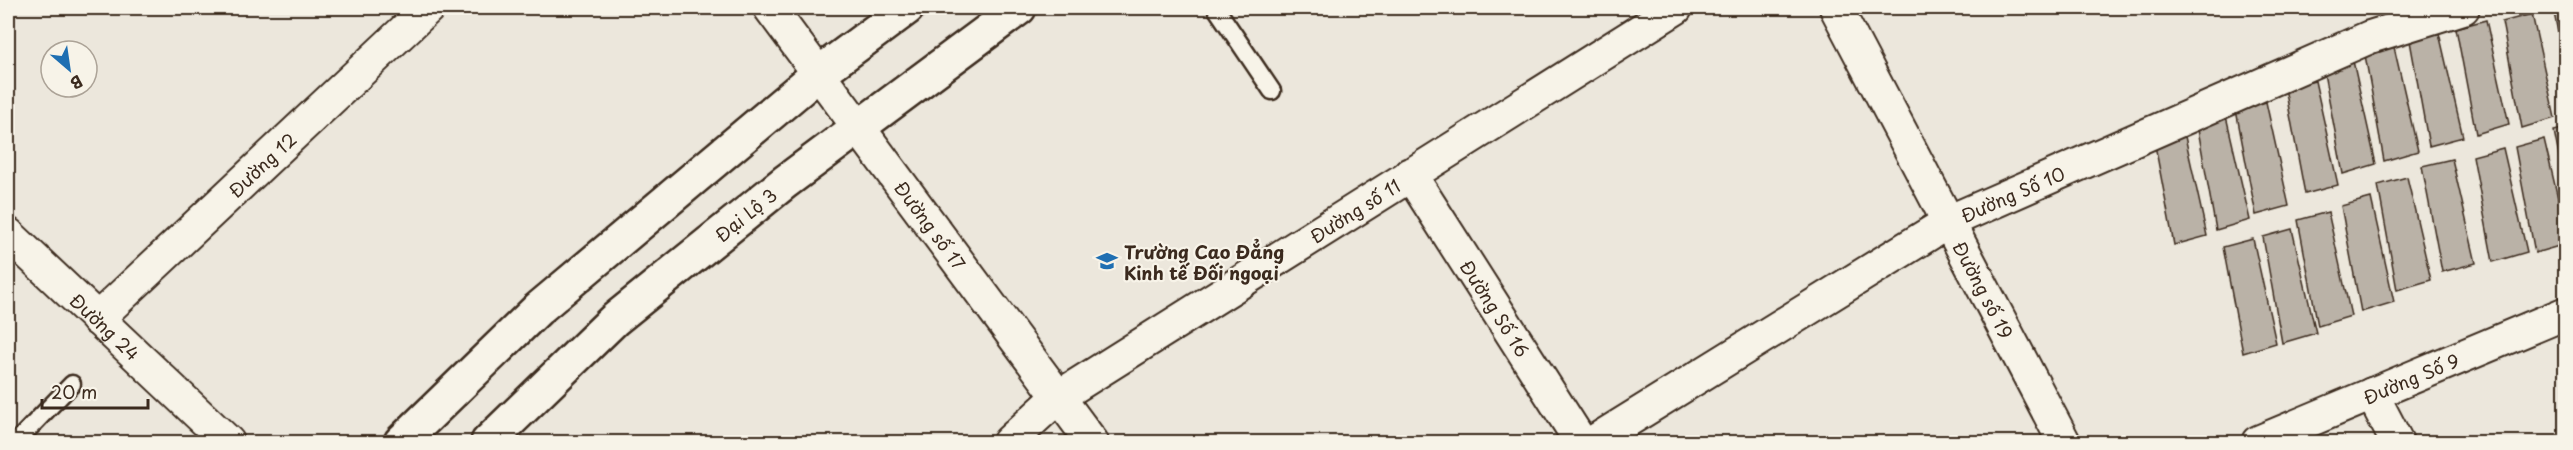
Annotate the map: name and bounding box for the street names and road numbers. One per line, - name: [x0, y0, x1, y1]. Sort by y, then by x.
- street label: Đường 12: [222, 126, 302, 203]
- street label: Đường Số 10: [1956, 159, 2069, 228]
- street label: Đường số 11: [1304, 172, 1405, 249]
- street label: Đường số 17: [889, 175, 973, 275]
- street label: Đại Lộ 3: [708, 181, 782, 247]
- street label: Đường số 19: [1947, 236, 2021, 343]
- street label: Đường Số 16: [1454, 254, 1537, 362]
- street label: Đường 24: [64, 286, 146, 366]
- street label: Đường Số 9: [2359, 346, 2463, 410]

